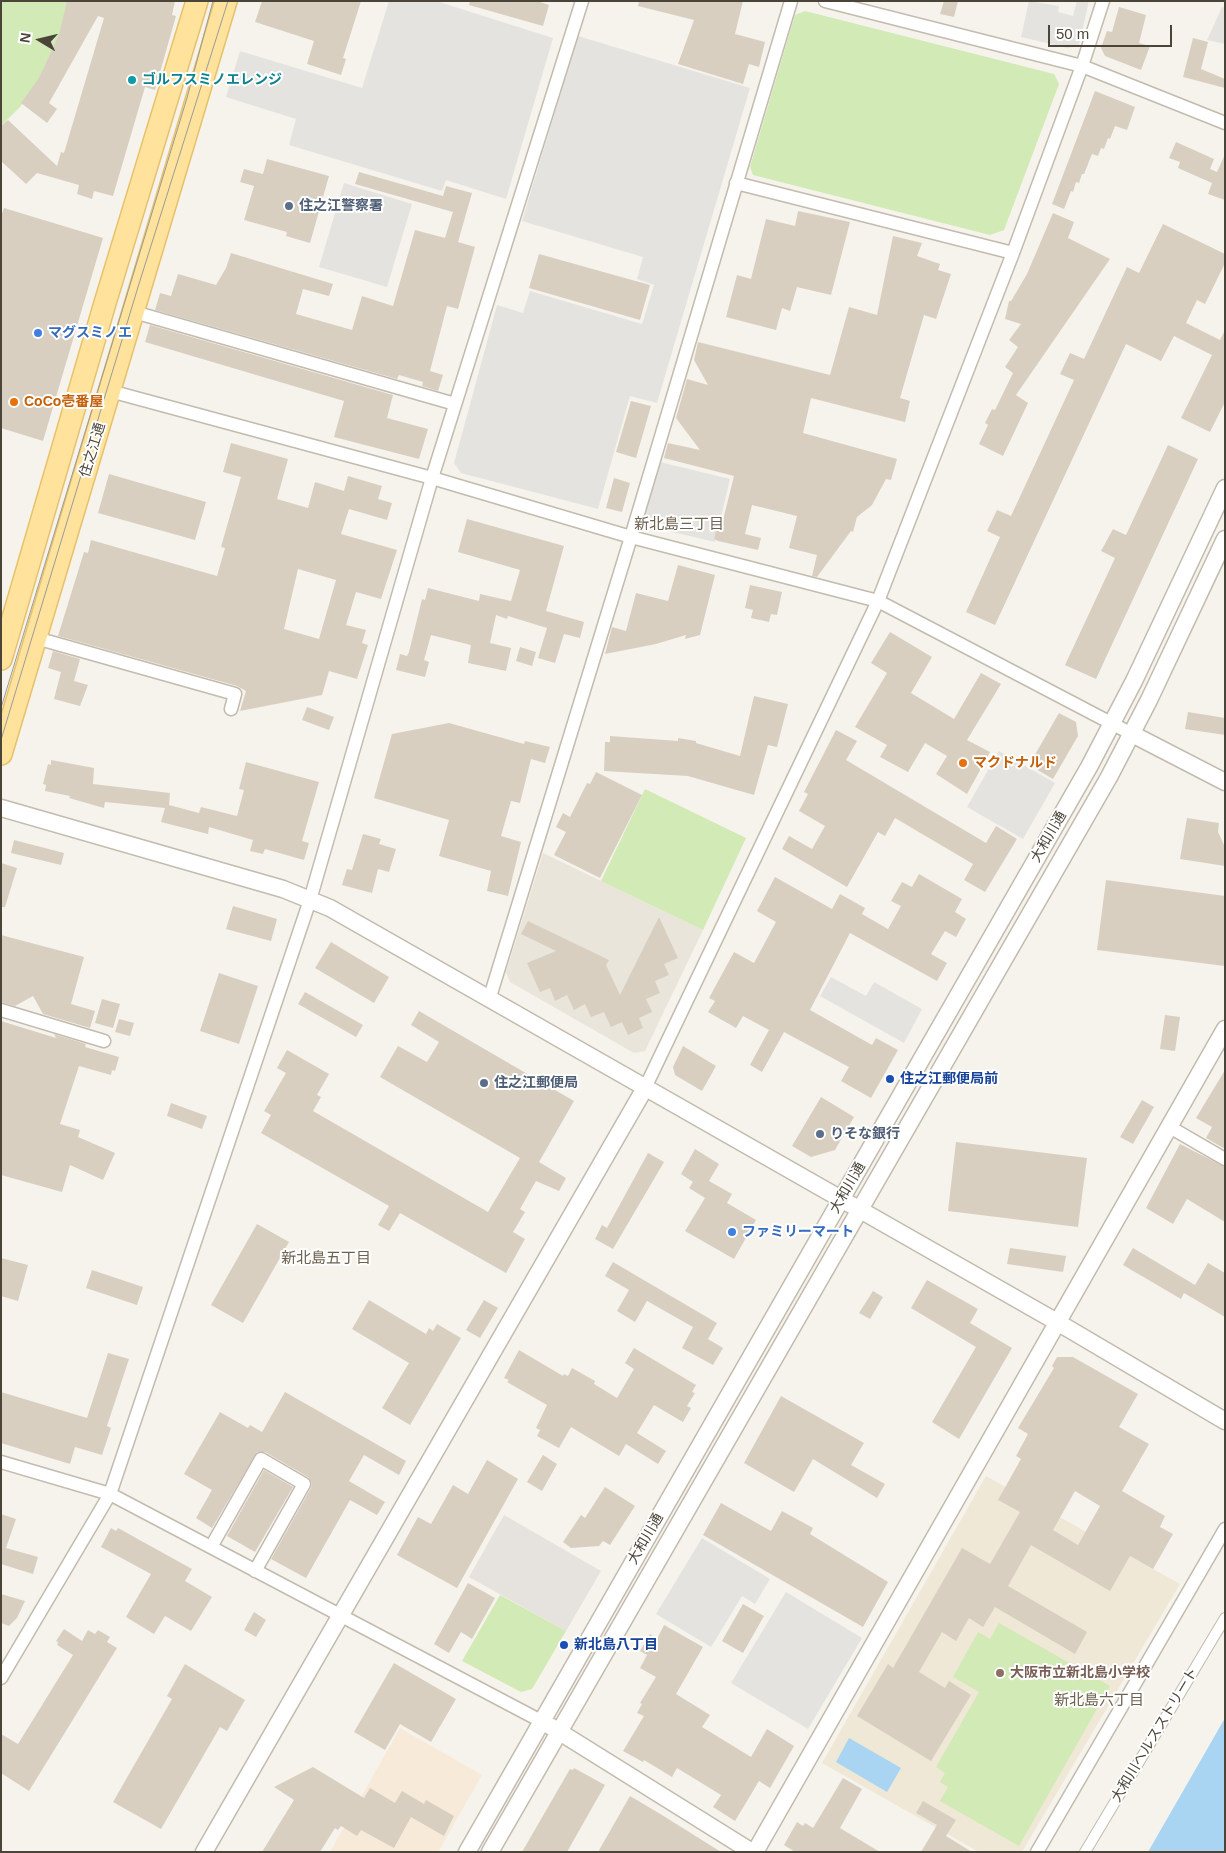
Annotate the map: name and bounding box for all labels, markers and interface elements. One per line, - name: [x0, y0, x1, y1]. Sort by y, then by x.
- north arrow: [15, 15, 65, 65]
- scale bar: [1051, 15, 1175, 47]
- text: 50 m: [1056, 25, 1089, 42]
- text: N: [16, 31, 34, 44]
- place label: ゴルフスミノエレンジ: [142, 72, 282, 88]
- marker: ゴルフスミノエレンジ: [126, 74, 138, 86]
- place label: 住之江警察署: [299, 198, 383, 214]
- marker: 住之江警察署: [283, 200, 295, 212]
- place label: マグスミノエ: [48, 325, 132, 341]
- marker: マグスミノエ: [32, 327, 44, 339]
- place label: CoCo壱番屋: [24, 394, 103, 410]
- marker: CoCo壱番屋: [8, 396, 20, 408]
- street label: 住之江通: [77, 421, 109, 479]
- district label: 新北島三丁目: [634, 516, 724, 534]
- place label: マクドナルド: [973, 755, 1057, 771]
- marker: マクドナルド: [957, 757, 969, 769]
- street label: 大和川通: [1028, 809, 1070, 865]
- place label: 住之江郵便局前: [900, 1071, 998, 1087]
- marker: 住之江郵便局前: [884, 1073, 896, 1085]
- place label: 住之江郵便局: [494, 1075, 578, 1091]
- marker: 住之江郵便局: [478, 1077, 490, 1089]
- place label: りそな銀行: [830, 1126, 900, 1142]
- marker: りそな銀行: [814, 1128, 826, 1140]
- street label: 大和川通: [827, 1160, 869, 1216]
- place label: ファミリーマート: [742, 1224, 854, 1240]
- marker: ファミリーマート: [726, 1226, 738, 1238]
- district label: 新北島五丁目: [281, 1250, 371, 1268]
- street label: 大和川通: [625, 1511, 667, 1567]
- place label: 新北島八丁目: [574, 1637, 658, 1653]
- marker: 新北島八丁目: [558, 1639, 570, 1651]
- place label: 大阪市立新北島小学校: [1010, 1665, 1150, 1681]
- street label: 大和川ヘルスストリート: [1108, 1665, 1202, 1805]
- marker: 大阪市立新北島小学校: [994, 1667, 1006, 1679]
- district label: 新北島六丁目: [1054, 1692, 1144, 1710]

